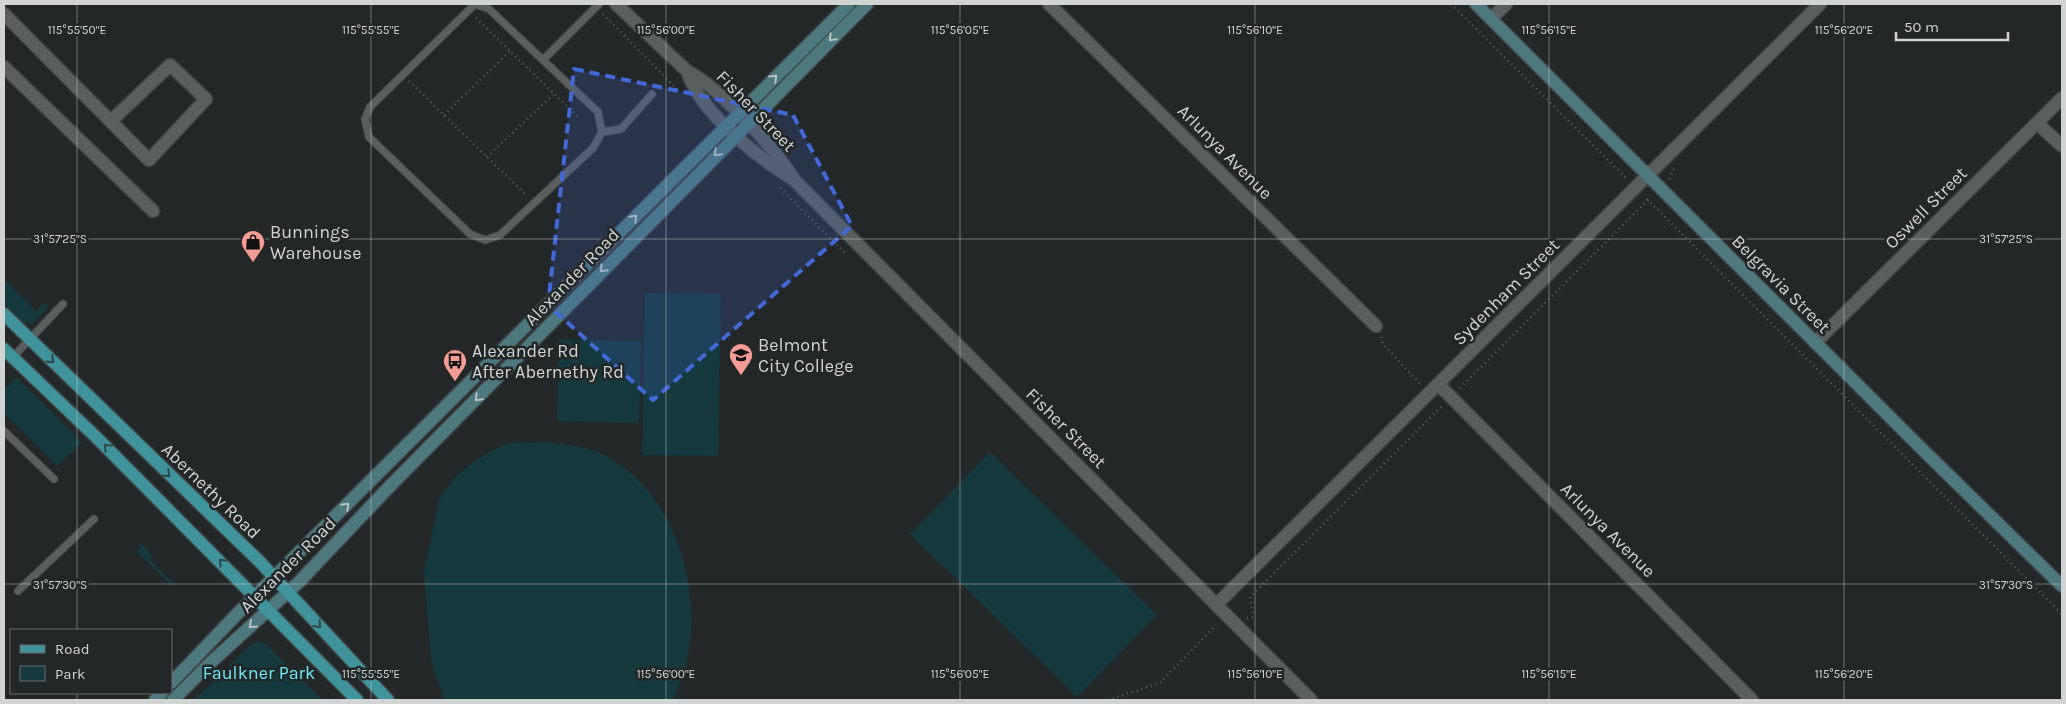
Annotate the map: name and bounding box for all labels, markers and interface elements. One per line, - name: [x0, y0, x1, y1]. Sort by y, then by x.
- scale bar: [1896, 10, 2008, 42]
- text: 50 m: [1904, 18, 1939, 36]
- text: 115°55'50"E: [48, 23, 106, 37]
- text: 115°55'55"E: [342, 23, 400, 37]
- text: 115°56'00"E: [637, 23, 695, 37]
- text: 115°56'05"E: [931, 23, 989, 37]
- text: 115°56'10"E: [1227, 23, 1283, 37]
- text: 115°56'15"E: [1521, 23, 1577, 37]
- text: 115°56'20"E: [1815, 23, 1873, 37]
- one-way arrow: [829, 32, 838, 41]
- street label: Fisher Street: [712, 66, 800, 156]
- one-way arrow: [768, 75, 777, 84]
- street label: Arlunya Avenue: [1173, 100, 1277, 204]
- one-way arrow: [714, 147, 723, 156]
- street label: Oswell Street: [1880, 162, 1972, 254]
- one-way arrow: [628, 214, 637, 223]
- place label: Bunnings Warehouse: [270, 221, 361, 264]
- street label: Alexander Road: [520, 224, 624, 330]
- shop icon: Bunnings Warehouse: [240, 229, 266, 263]
- street label: Belgravia Street: [1727, 230, 1835, 338]
- text: 31°57'25"S: [33, 232, 87, 246]
- text: 31°57'25"S: [1979, 232, 2033, 246]
- street label: Sydenham Street: [1448, 234, 1564, 350]
- one-way arrow: [600, 263, 609, 272]
- place label: Belmont City College: [758, 334, 853, 377]
- place label: Alexander Rd After Abernethy Rd: [472, 340, 624, 383]
- school or university icon: Belmont City College: [728, 342, 754, 376]
- bus stop icon: Alexander Rd After Abernethy Rd: [442, 348, 468, 382]
- one-way arrow: [45, 354, 54, 363]
- street label: Fisher Street: [1021, 383, 1111, 473]
- one-way arrow: [475, 392, 484, 401]
- street label: Abernethy Road: [157, 438, 265, 544]
- one-way arrow: [103, 444, 112, 453]
- one-way arrow: [161, 468, 170, 477]
- street label: Arlunya Avenue: [1556, 478, 1660, 582]
- one-way arrow: [341, 503, 350, 512]
- street label: Alexander Road: [235, 512, 341, 618]
- one-way arrow: [219, 559, 228, 568]
- text: 31°57'30"S: [33, 578, 87, 592]
- text: 31°57'30"S: [1979, 578, 2033, 592]
- one-way arrow: [249, 619, 258, 628]
- one-way arrow: [312, 619, 321, 628]
- legend: [10, 629, 172, 694]
- text: Road: [55, 640, 90, 658]
- park label: Faulkner Park: [203, 662, 315, 684]
- text: Park: [55, 665, 85, 683]
- text: 115°55'55"E: [342, 667, 400, 681]
- text: 115°56'00"E: [637, 667, 695, 681]
- text: 115°56'05"E: [931, 667, 989, 681]
- text: 115°56'10"E: [1227, 667, 1283, 681]
- text: 115°56'15"E: [1521, 667, 1577, 681]
- text: 115°56'20"E: [1815, 667, 1873, 681]

